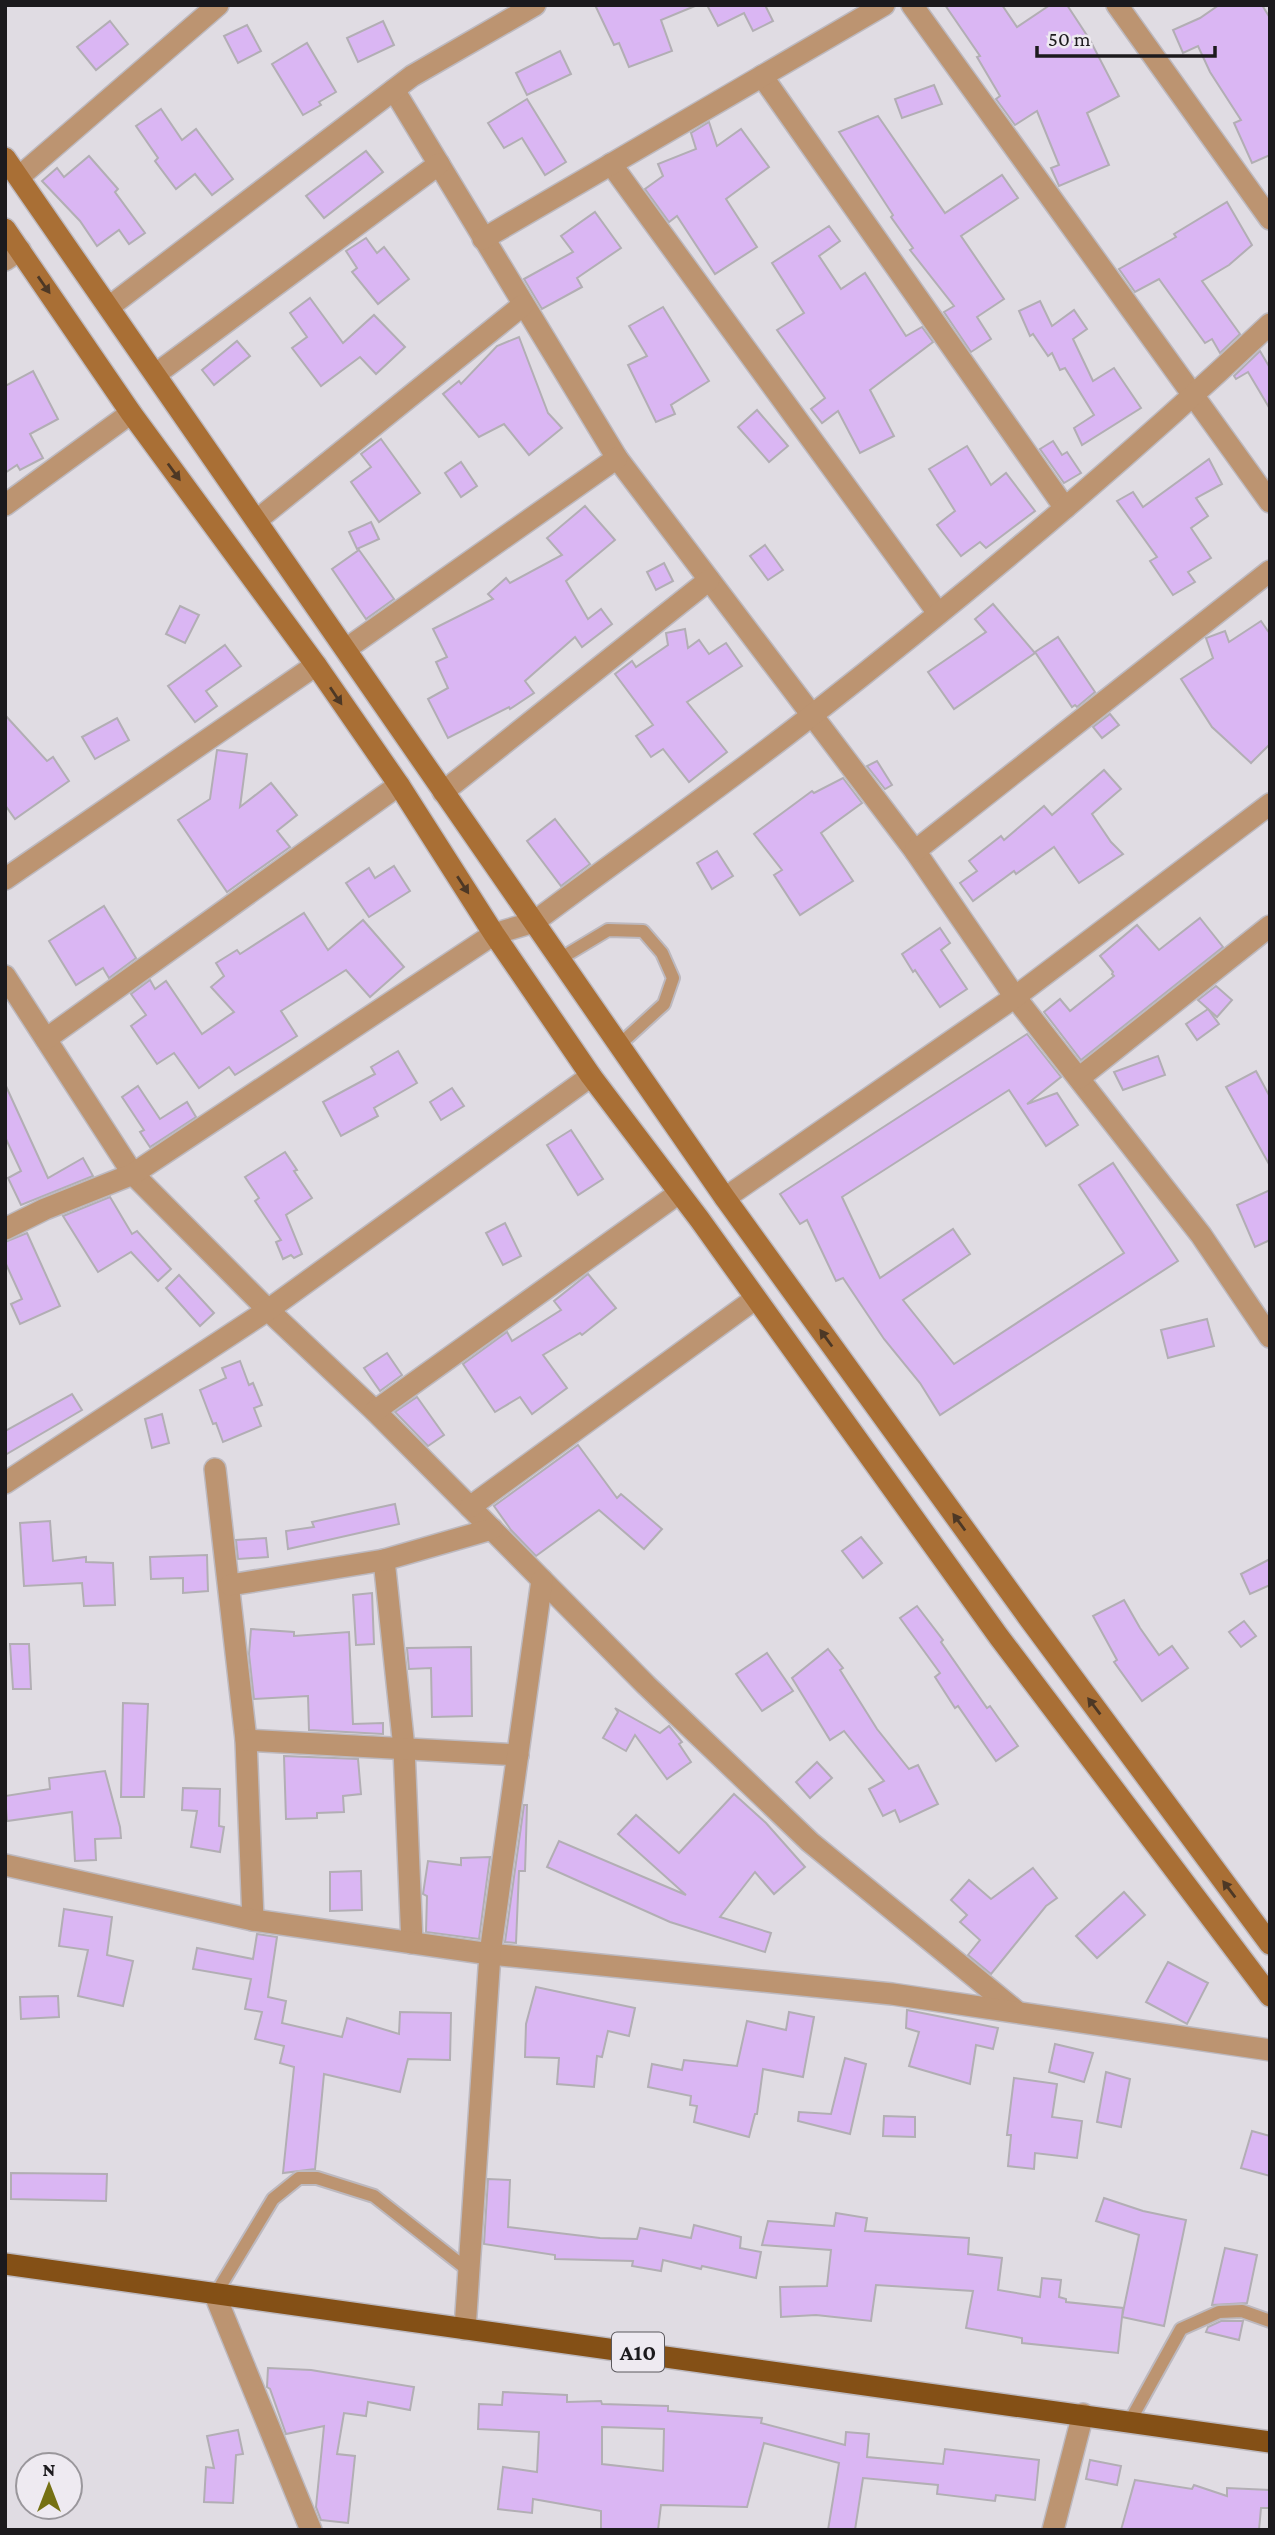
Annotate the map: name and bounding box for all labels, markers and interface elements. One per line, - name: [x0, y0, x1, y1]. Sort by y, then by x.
- scale bar: [1037, 14, 1216, 58]
- text: 50 m: [1048, 27, 1091, 51]
- one-way arrow: [37, 276, 51, 294]
- one-way arrow: [167, 463, 181, 481]
- one-way arrow: [330, 686, 343, 705]
- one-way arrow: [456, 875, 469, 894]
- one-way arrow: [819, 1329, 833, 1347]
- one-way arrow: [953, 1513, 967, 1531]
- one-way arrow: [1087, 1697, 1101, 1715]
- one-way arrow: [1222, 1880, 1236, 1898]
- road number: A10: [612, 2332, 664, 2372]
- north arrow: [14, 2451, 84, 2521]
- text: N: [43, 2459, 56, 2480]

